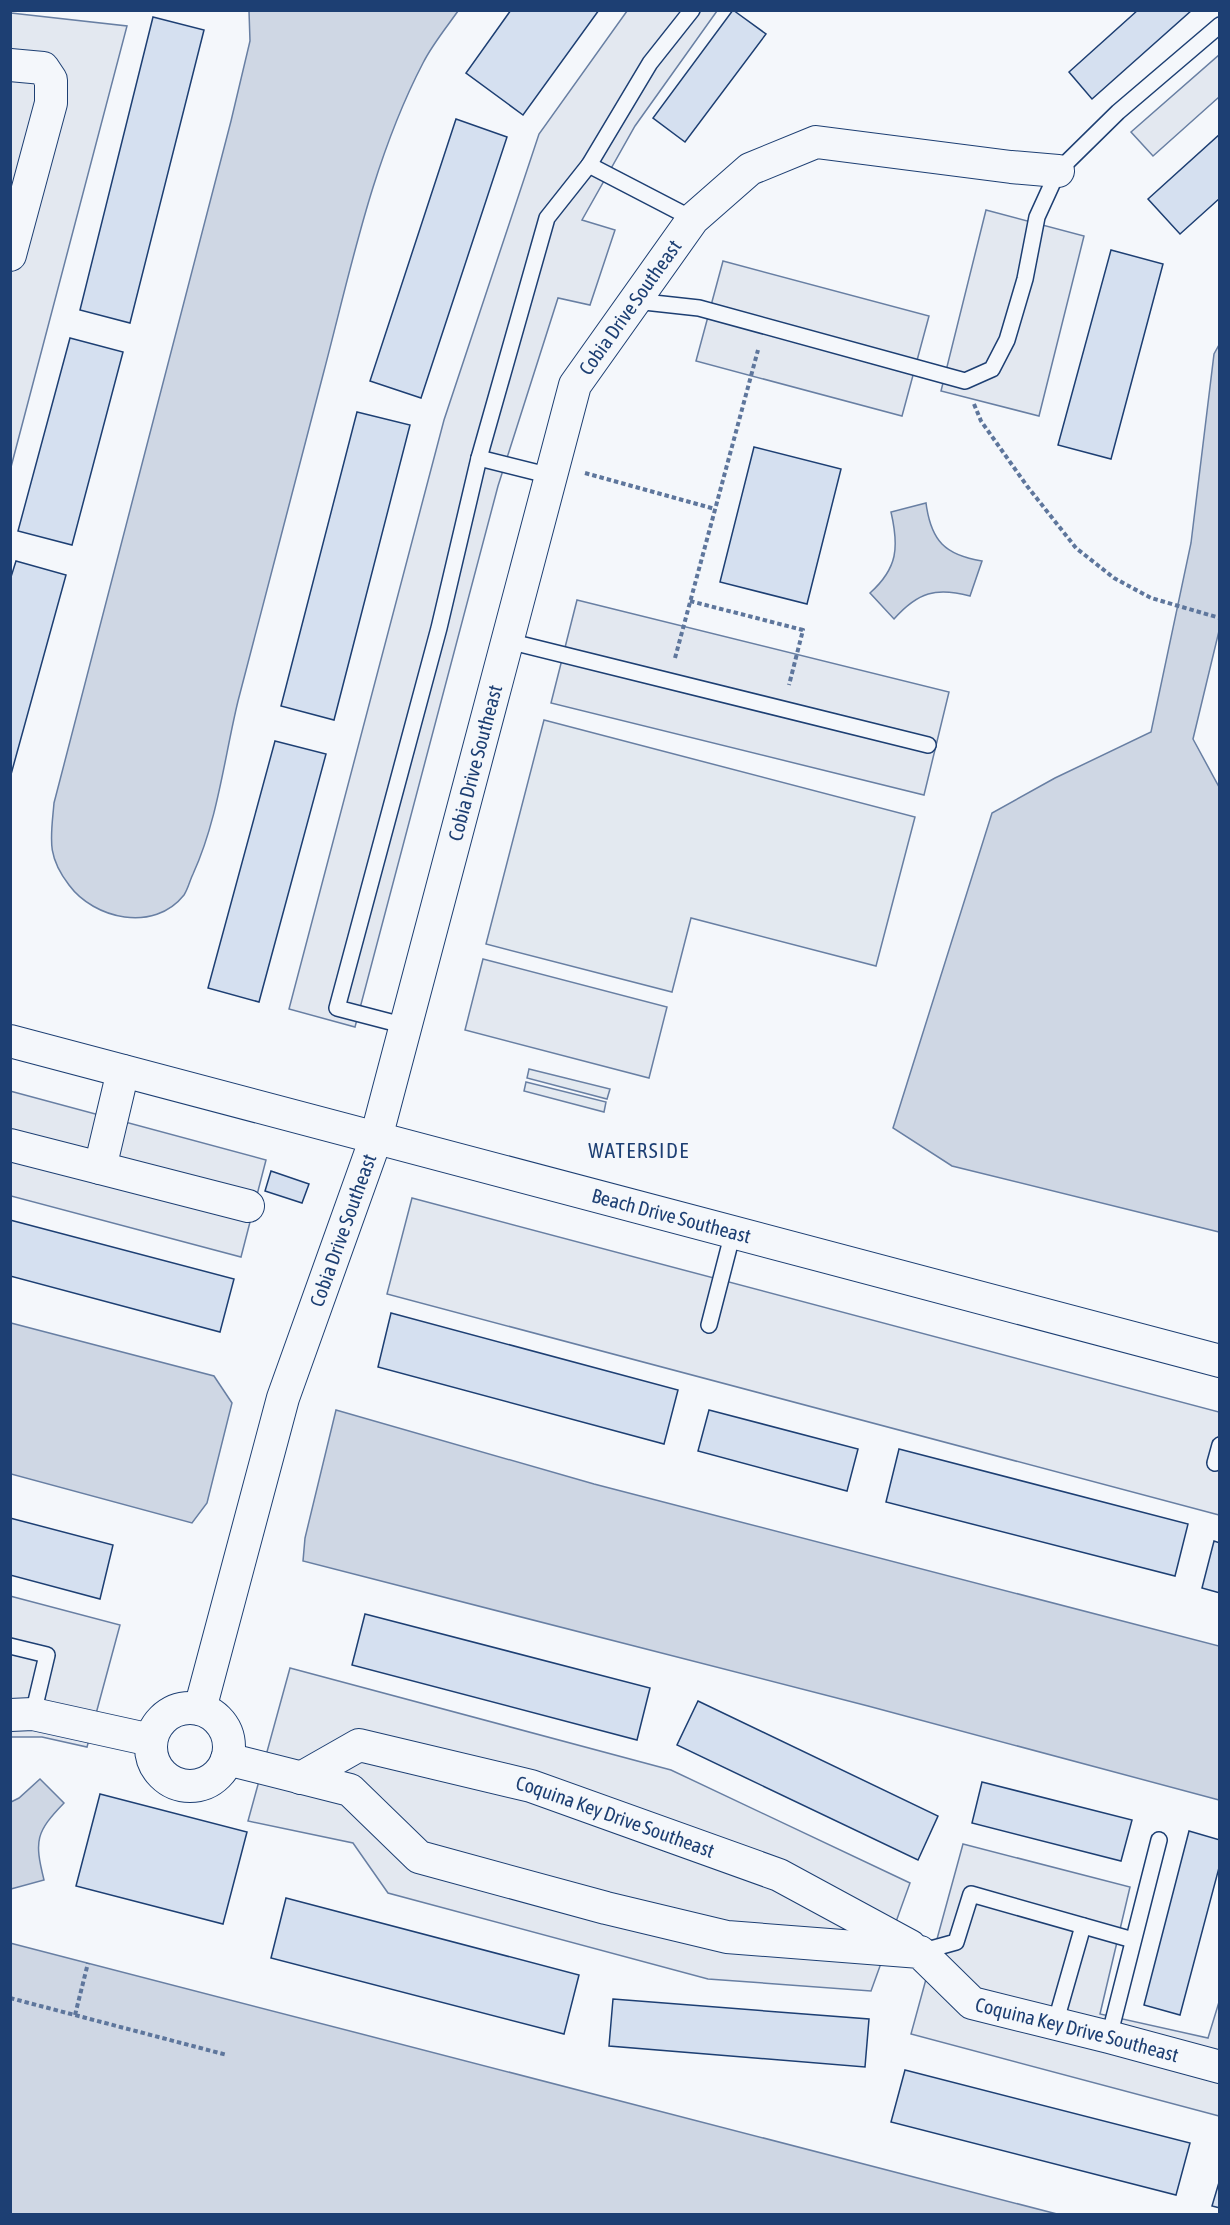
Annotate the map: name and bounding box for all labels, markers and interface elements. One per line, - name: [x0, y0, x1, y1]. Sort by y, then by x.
- street label: Cobia Drive Southeast: [574, 235, 686, 379]
- street label: Cobia Drive Southeast: [443, 682, 506, 843]
- district label: WATERSIDE: [588, 1138, 690, 1162]
- street label: Cobia Drive Southeast: [305, 1151, 380, 1309]
- street label: Beach Drive Southeast: [589, 1183, 754, 1247]
- street label: Coquina Key Drive Southeast: [514, 1771, 718, 1862]
- street label: Coquina Key Drive Southeast: [973, 1992, 1182, 2066]

